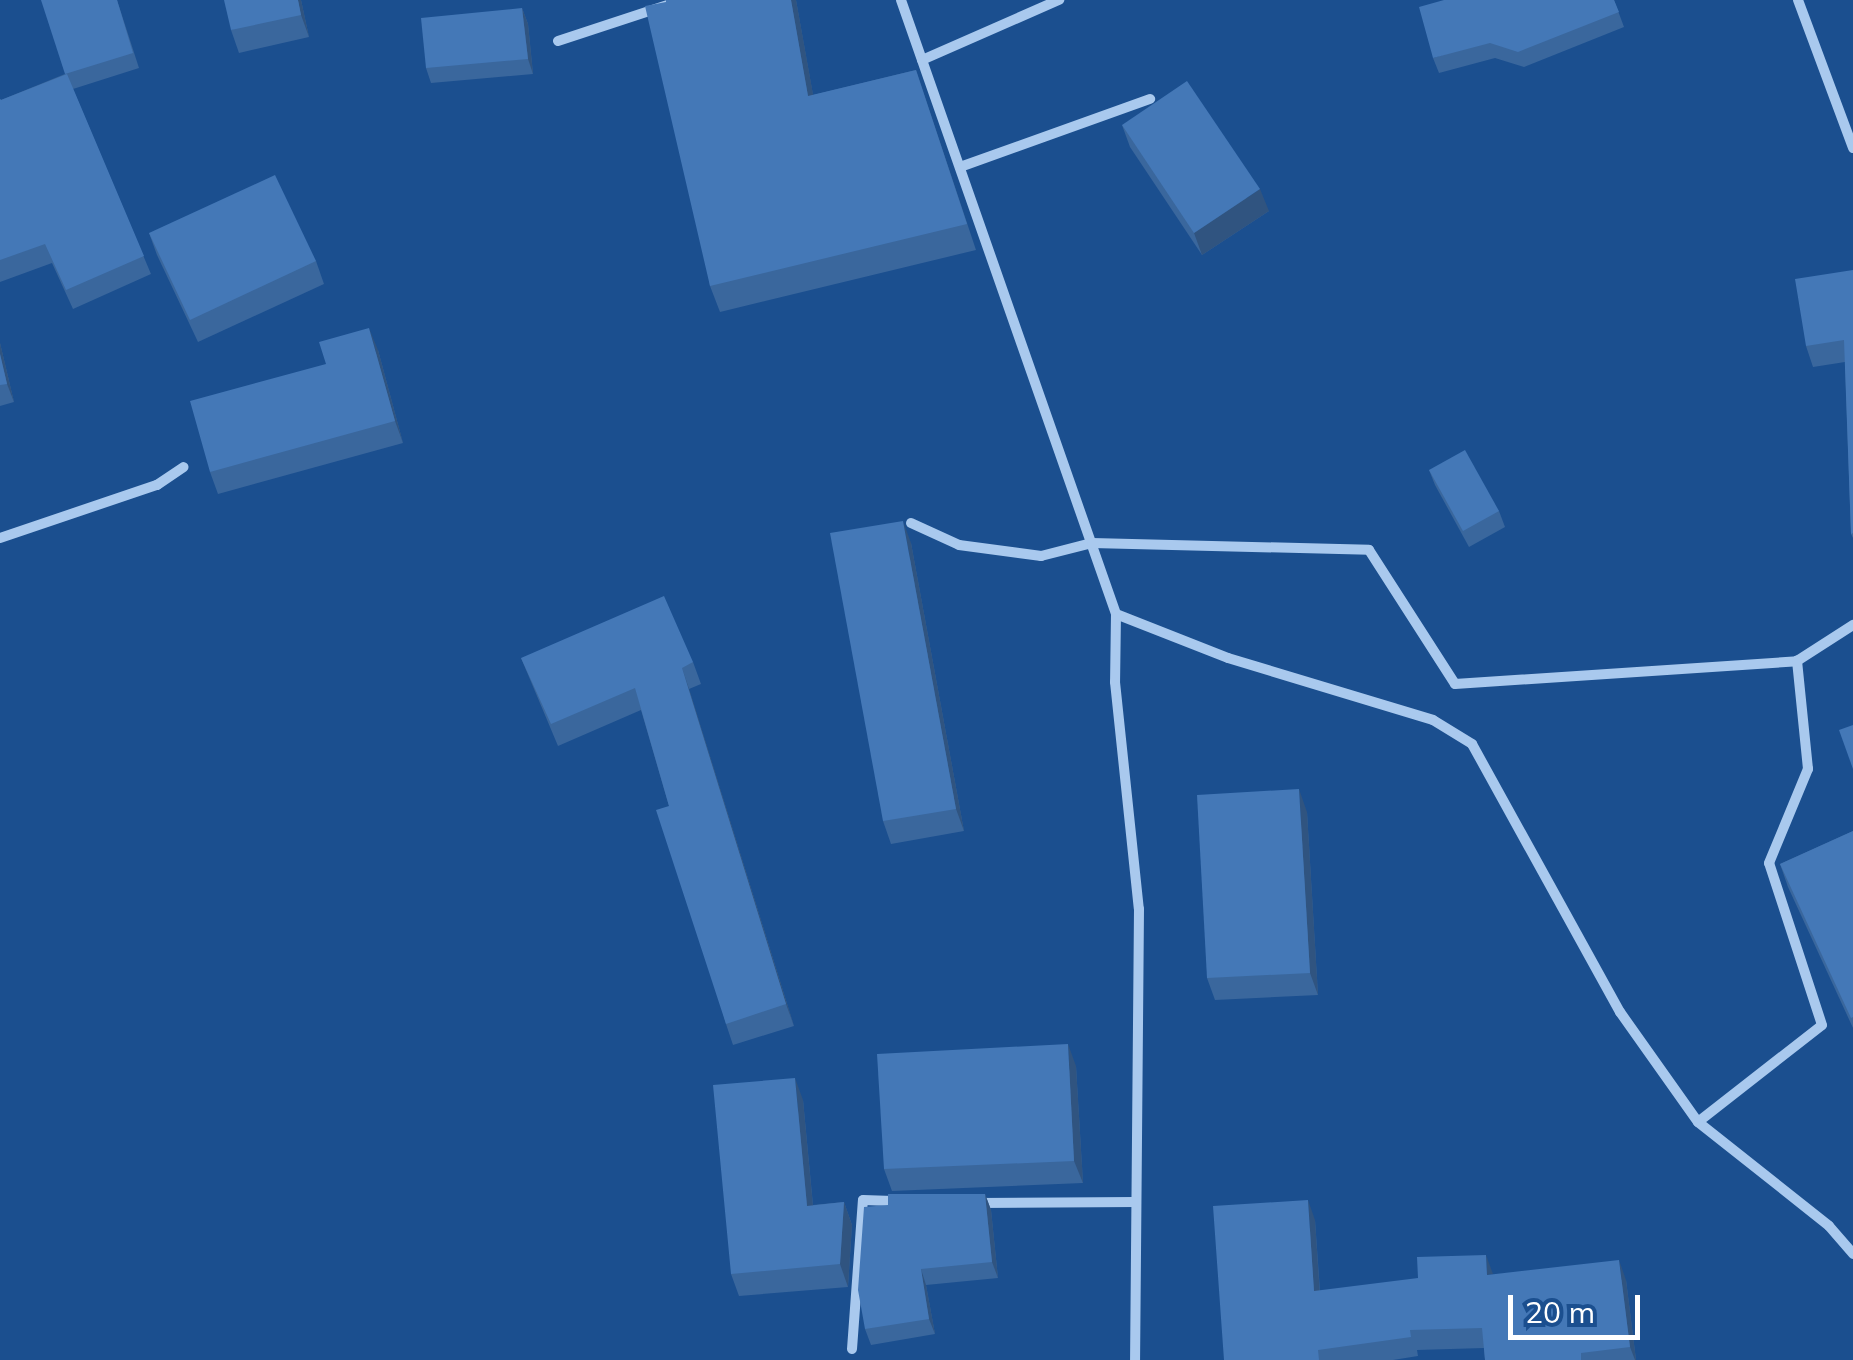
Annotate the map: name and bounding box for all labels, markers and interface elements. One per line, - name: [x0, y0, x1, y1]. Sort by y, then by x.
- scale bar: [1513, 1275, 1646, 1337]
- text: 20 m: [1525, 1293, 1595, 1331]

